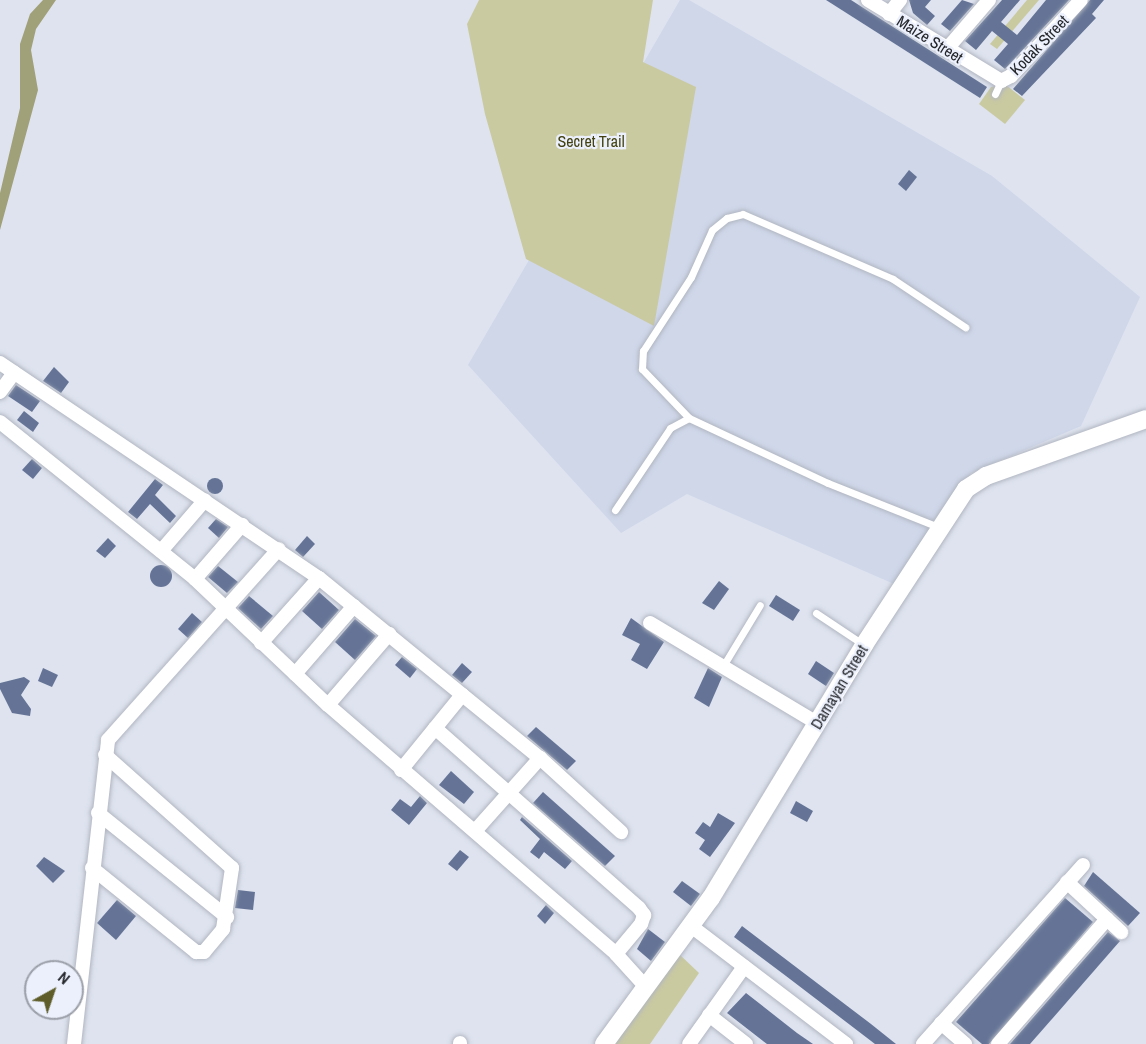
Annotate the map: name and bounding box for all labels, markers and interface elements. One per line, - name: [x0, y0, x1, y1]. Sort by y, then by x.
- street label: Maize Street: [893, 11, 967, 67]
- street label: Kodak Street: [1006, 11, 1072, 79]
- park label: Secret Trail: [557, 131, 625, 151]
- street label: Damayan Street: [806, 641, 872, 733]
- north arrow: [24, 960, 84, 1020]
- text: N: [54, 966, 75, 989]

